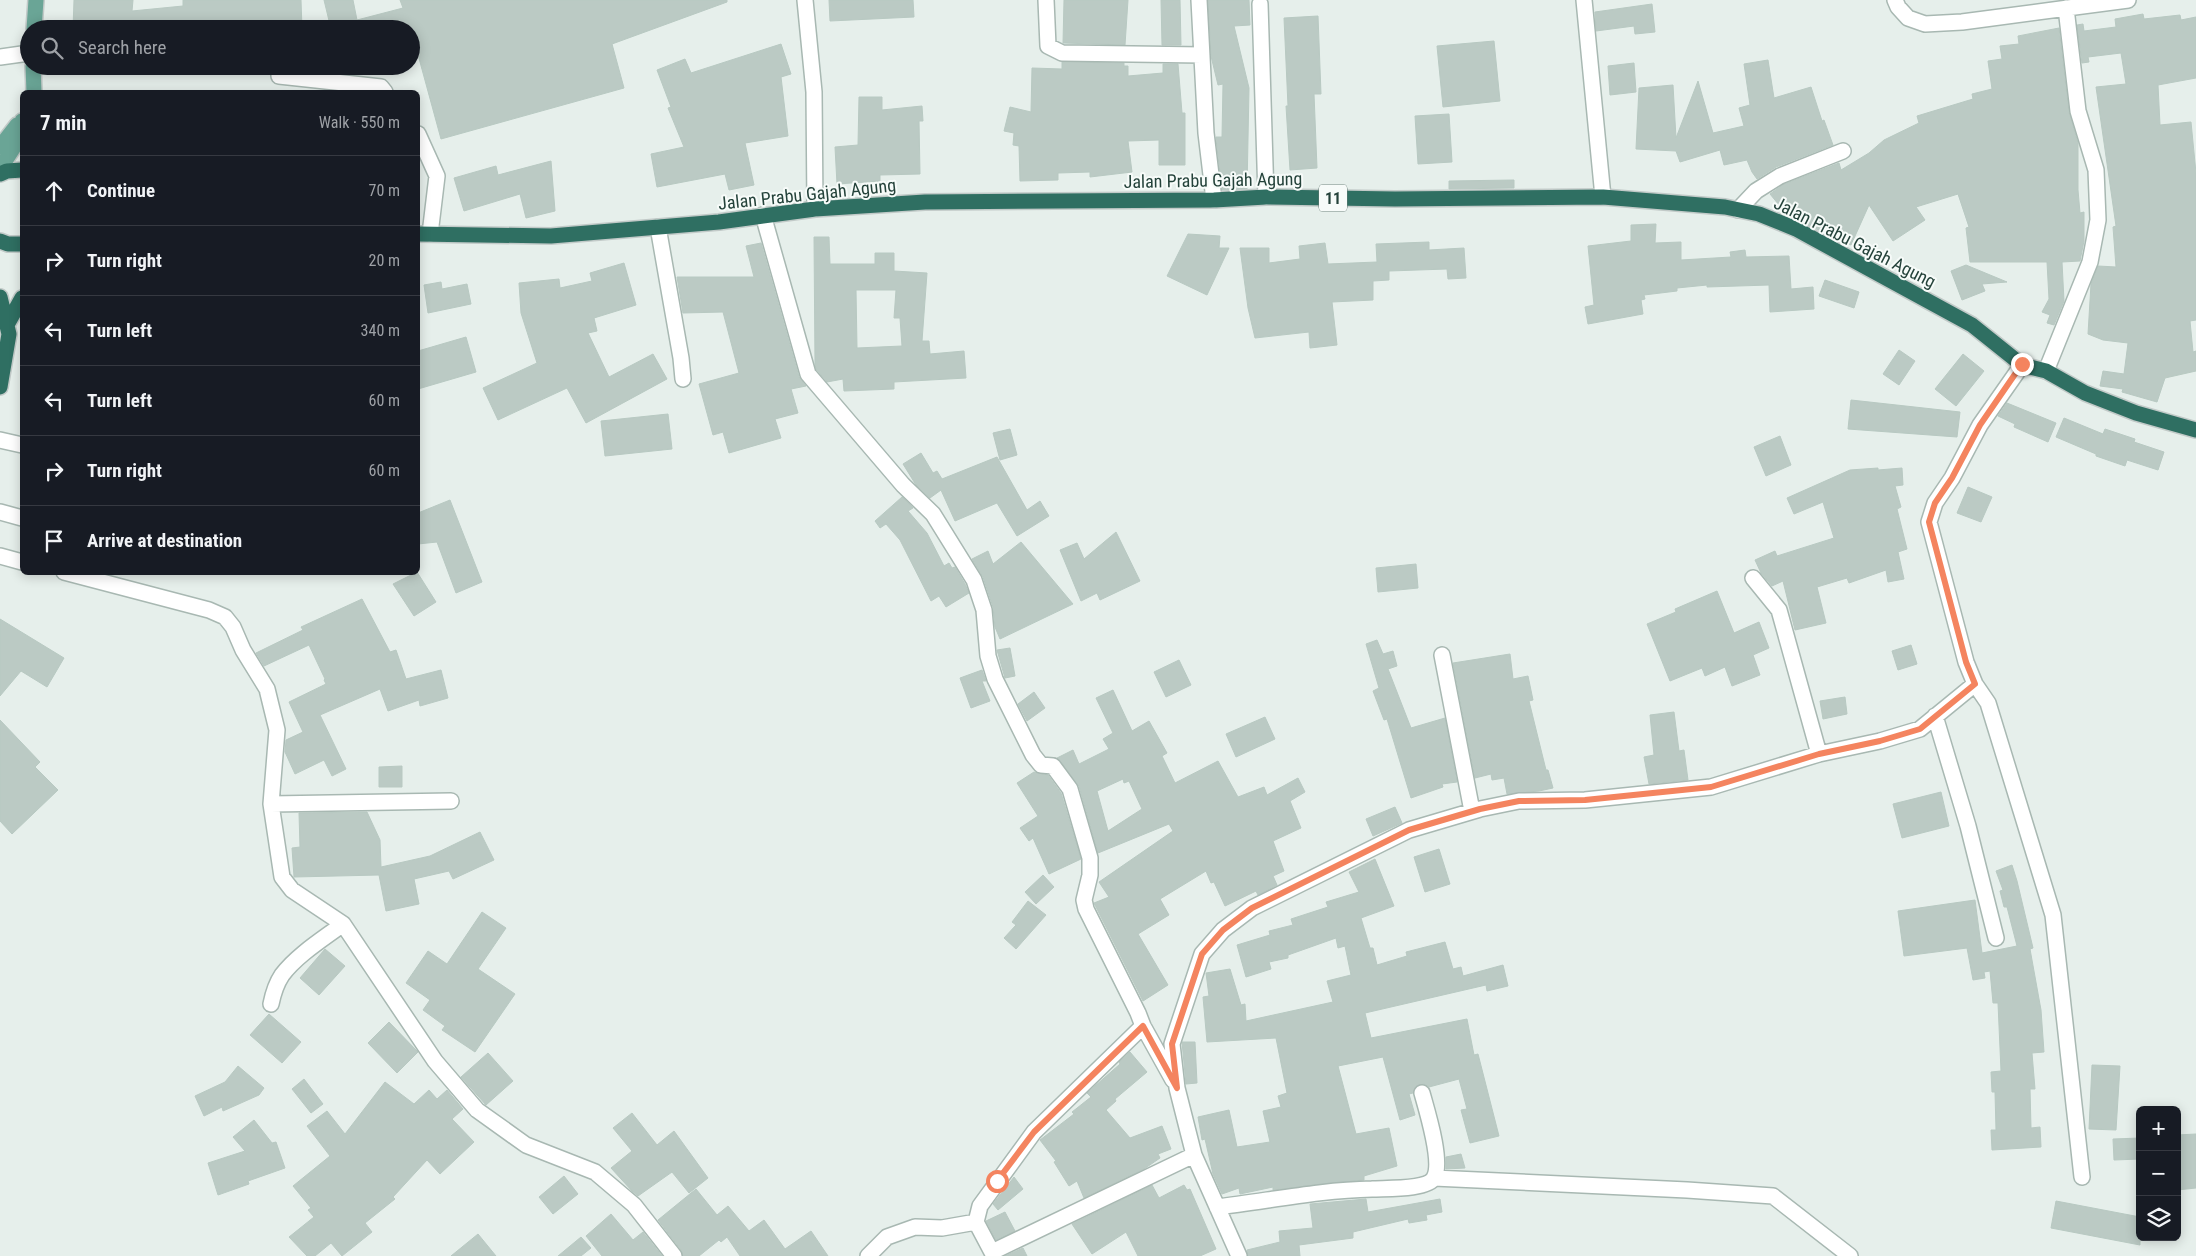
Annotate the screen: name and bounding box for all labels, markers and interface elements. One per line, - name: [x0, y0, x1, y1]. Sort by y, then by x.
- search box: [20, 20, 420, 75]
- icon: search: [38, 34, 66, 62]
- text: Search here: [78, 36, 166, 59]
- text: 7 min: [40, 111, 87, 135]
- text: Walk · 550 m: [319, 113, 400, 132]
- street label: Jalan Prabu Gajah Agung: [1124, 168, 1302, 192]
- street label: Jalan Prabu Gajah Agung: [717, 174, 897, 214]
- icon: ahead: [40, 177, 68, 205]
- text: Continue: [87, 179, 155, 202]
- text: 70 m: [368, 181, 400, 200]
- road number: 11: [1319, 184, 1347, 212]
- street label: Jalan Prabu Gajah Agung: [1771, 192, 1939, 292]
- icon: right: [40, 247, 68, 275]
- text: Turn right: [87, 249, 162, 272]
- text: 20 m: [368, 251, 400, 270]
- icon: left: [40, 317, 68, 345]
- text: Turn left: [87, 319, 152, 342]
- text: 340 m: [361, 321, 400, 340]
- route end: [2011, 353, 2034, 376]
- icon: left: [40, 387, 68, 415]
- text: Turn left: [87, 389, 152, 412]
- text: 60 m: [368, 391, 400, 410]
- icon: right: [40, 457, 68, 485]
- text: Turn right: [87, 459, 162, 482]
- text: 60 m: [368, 461, 400, 480]
- icon: arrive: [40, 527, 68, 555]
- text: Arrive at destination: [87, 529, 242, 552]
- map controls: [2136, 1106, 2181, 1241]
- button: +: [2136, 1106, 2181, 1151]
- button: −: [2136, 1151, 2181, 1196]
- route start: [986, 1170, 1009, 1193]
- button: layers: [2136, 1196, 2181, 1241]

